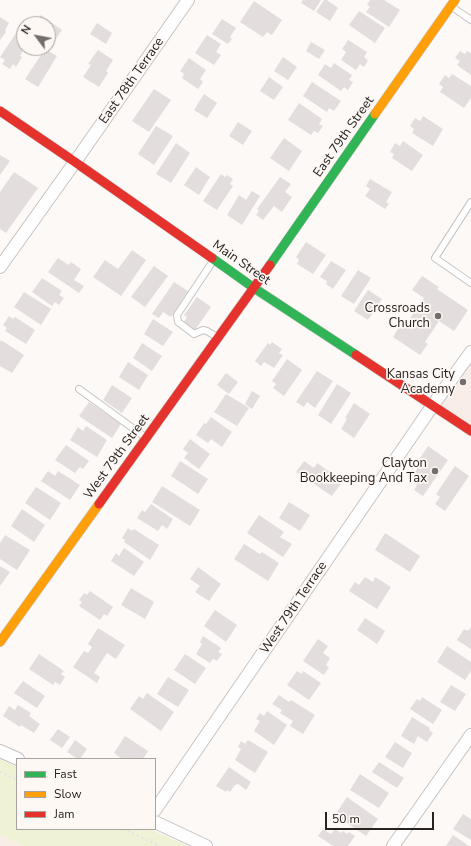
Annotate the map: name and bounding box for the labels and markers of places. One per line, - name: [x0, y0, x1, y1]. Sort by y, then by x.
- place label: Crossroads Church: [364, 301, 430, 332]
- marker: Crossroads Church: [433, 311, 443, 321]
- place label: Kansas City Academy: [387, 367, 455, 398]
- marker: Kansas City Academy: [458, 377, 468, 387]
- place label: Clayton Bookkeeping And Tax: [300, 456, 427, 487]
- marker: Clayton Bookkeeping And Tax: [430, 466, 440, 476]

